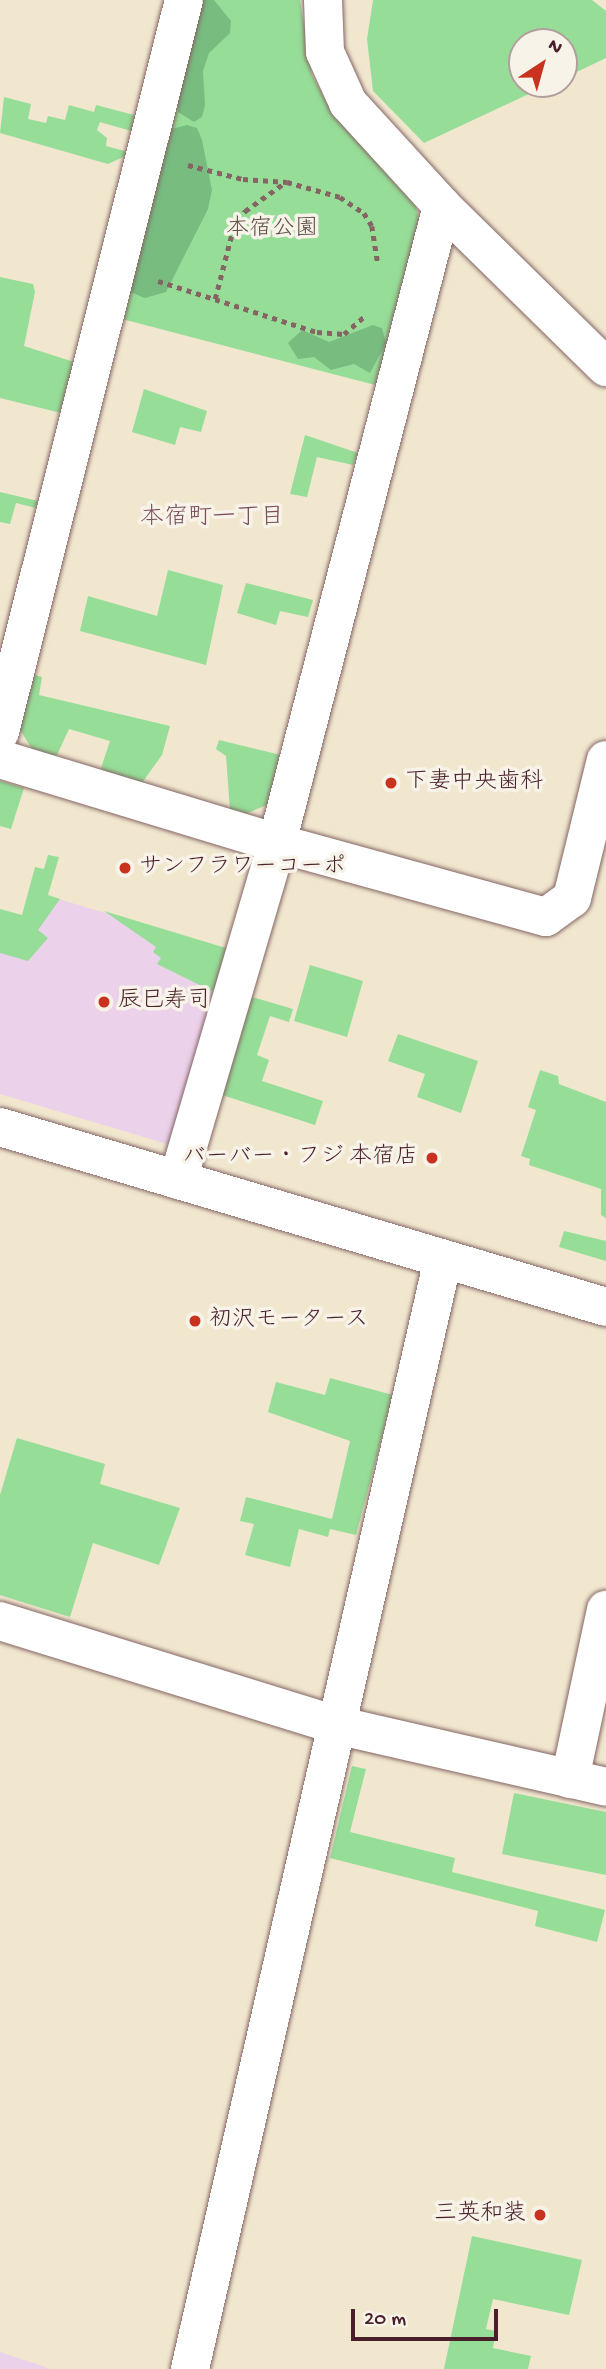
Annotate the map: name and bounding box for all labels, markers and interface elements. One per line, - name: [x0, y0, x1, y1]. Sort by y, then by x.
- north arrow: [508, 28, 578, 98]
- text: N: [543, 34, 566, 60]
- park label: 本宿公園: [226, 216, 318, 244]
- district label: 本宿町一丁目: [140, 505, 284, 533]
- place label: 下妻中央歯科: [405, 769, 543, 797]
- marker: 下妻中央歯科: [383, 775, 399, 791]
- place label: サンフラワーコーポ: [139, 854, 346, 882]
- marker: サンフラワーコーポ: [117, 860, 133, 876]
- place label: 辰巳寿司: [118, 988, 210, 1016]
- marker: 辰巳寿司: [96, 994, 112, 1010]
- place label: バーバー・フジ 本宿店: [183, 1144, 418, 1172]
- marker: バーバー・フジ 本宿店: [424, 1150, 440, 1166]
- place label: 初沢モータース: [209, 1307, 370, 1335]
- marker: 初沢モータース: [187, 1313, 203, 1329]
- place label: 三英和装: [434, 2201, 526, 2229]
- marker: 三英和装: [532, 2207, 548, 2223]
- scale bar: [354, 2296, 501, 2340]
- text: 20 m: [364, 2308, 406, 2333]

